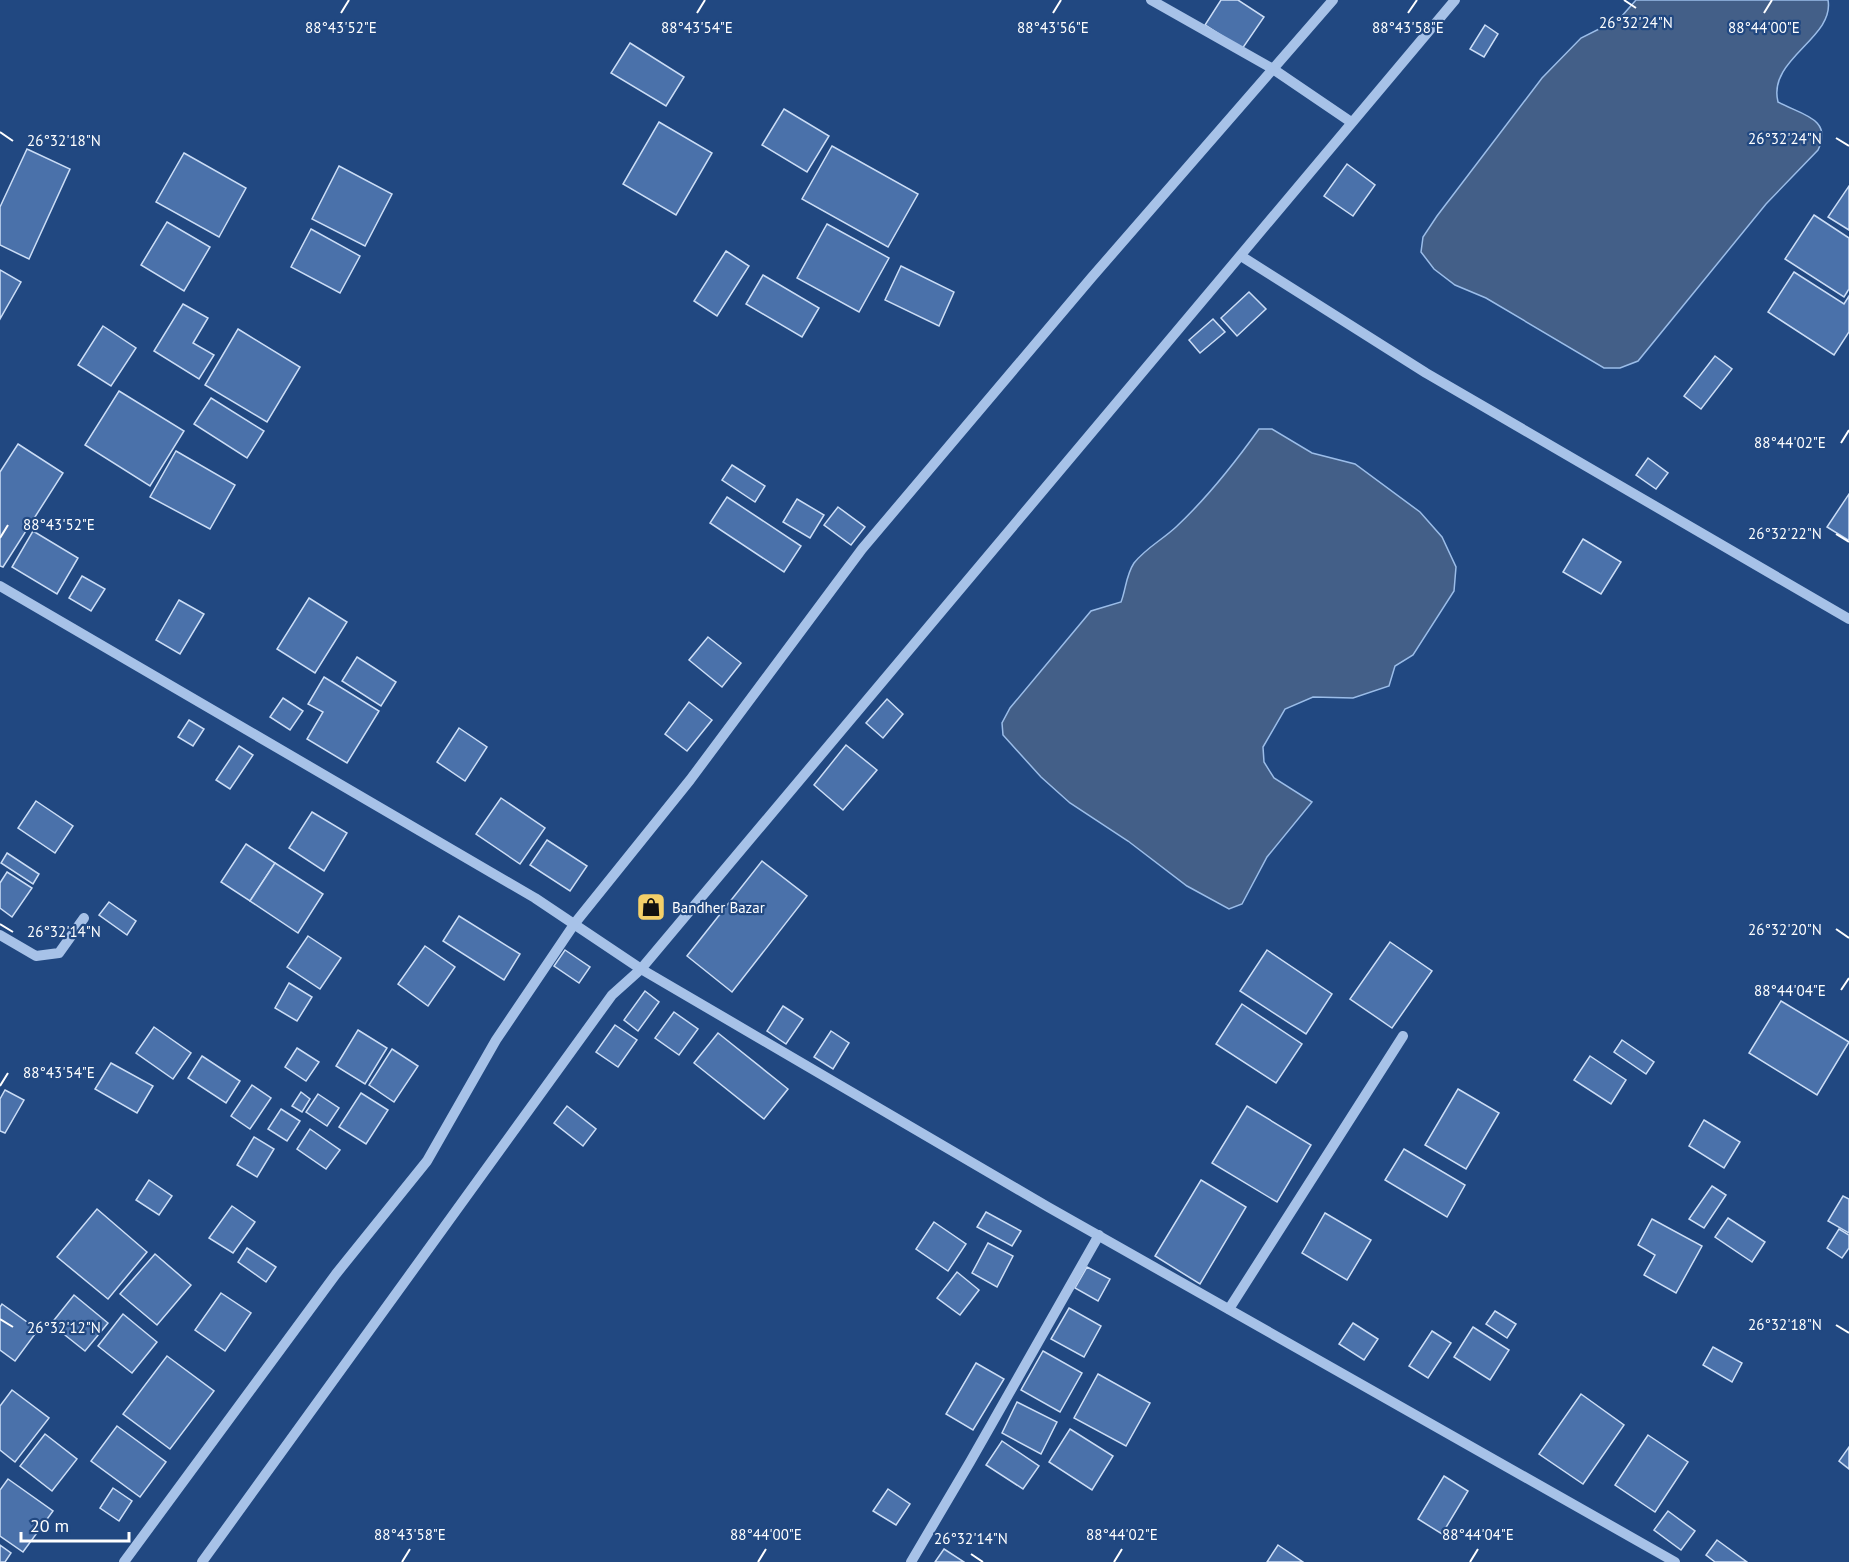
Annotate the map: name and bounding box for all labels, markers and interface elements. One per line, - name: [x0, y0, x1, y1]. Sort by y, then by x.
- text: 26°32'24"N: [1599, 13, 1673, 32]
- text: 88°43'52"E: [305, 18, 377, 37]
- text: 88°43'54"E: [661, 18, 733, 37]
- text: 88°43'56"E: [1017, 18, 1089, 37]
- text: 88°43'58"E: [1372, 18, 1444, 37]
- text: 88°44'00"E: [1728, 18, 1800, 37]
- text: 26°32'24"N: [1748, 129, 1822, 148]
- text: 26°32'18"N: [27, 131, 101, 150]
- text: 88°44'02"E: [1754, 433, 1826, 452]
- text: 88°43'52"E: [23, 515, 95, 534]
- text: 26°32'22"N: [1748, 524, 1822, 543]
- shop icon: Bandher Bazar: [635, 891, 667, 923]
- place label: Bandher Bazar: [672, 898, 765, 917]
- text: 26°32'20"N: [1748, 920, 1822, 939]
- text: 26°32'14"N: [27, 922, 101, 941]
- text: 88°44'04"E: [1754, 981, 1826, 1000]
- text: 88°43'54"E: [23, 1063, 95, 1082]
- text: 26°32'18"N: [1748, 1315, 1822, 1334]
- text: 26°32'12"N: [27, 1318, 101, 1337]
- scale bar: [21, 1505, 129, 1543]
- text: 20 m: [30, 1514, 69, 1537]
- text: 88°43'58"E: [374, 1525, 446, 1544]
- text: 88°44'00"E: [730, 1525, 802, 1544]
- text: 88°44'02"E: [1086, 1525, 1158, 1544]
- text: 88°44'04"E: [1442, 1525, 1514, 1544]
- text: 26°32'14"N: [934, 1529, 1008, 1548]

